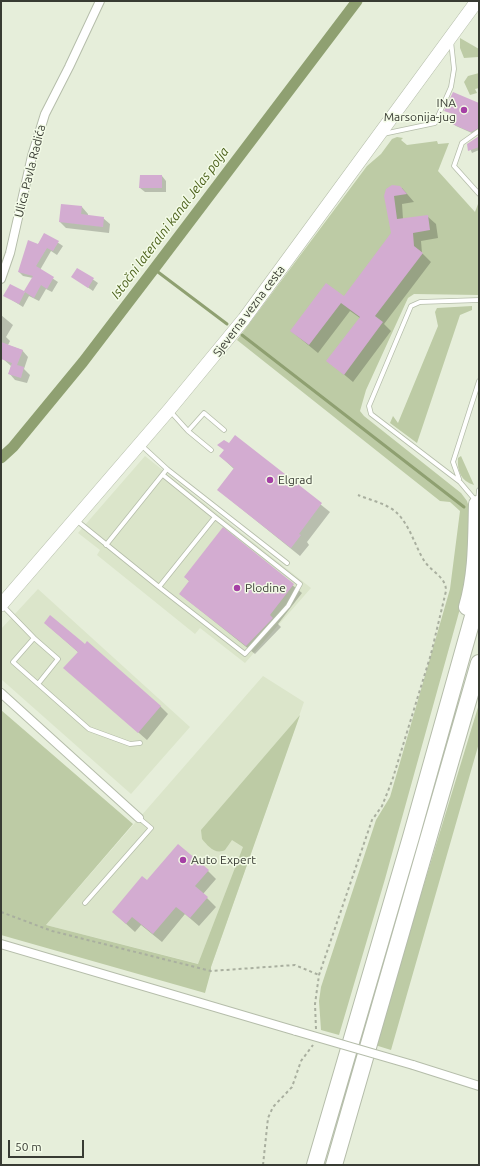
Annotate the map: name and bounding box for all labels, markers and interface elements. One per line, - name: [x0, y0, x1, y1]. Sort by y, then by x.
- place label: INA Marsonija-jug: [384, 96, 456, 124]
- marker: INA Marsonija-jug: [459, 105, 469, 115]
- street label: Ulica Pavla Radića: [12, 123, 48, 219]
- water label: Istočni lateralni kanal Jelas polja: [108, 144, 232, 302]
- street label: Sjeverna vezna cesta: [210, 263, 288, 359]
- place label: Elgrad: [278, 473, 312, 487]
- marker: Elgrad: [265, 475, 275, 485]
- place label: Plodine: [245, 581, 286, 595]
- marker: Plodine: [232, 583, 242, 593]
- place label: Auto Expert: [191, 853, 256, 867]
- marker: Auto Expert: [178, 855, 188, 865]
- scale bar: [10, 1132, 86, 1158]
- text: 50 m: [15, 1140, 42, 1153]

